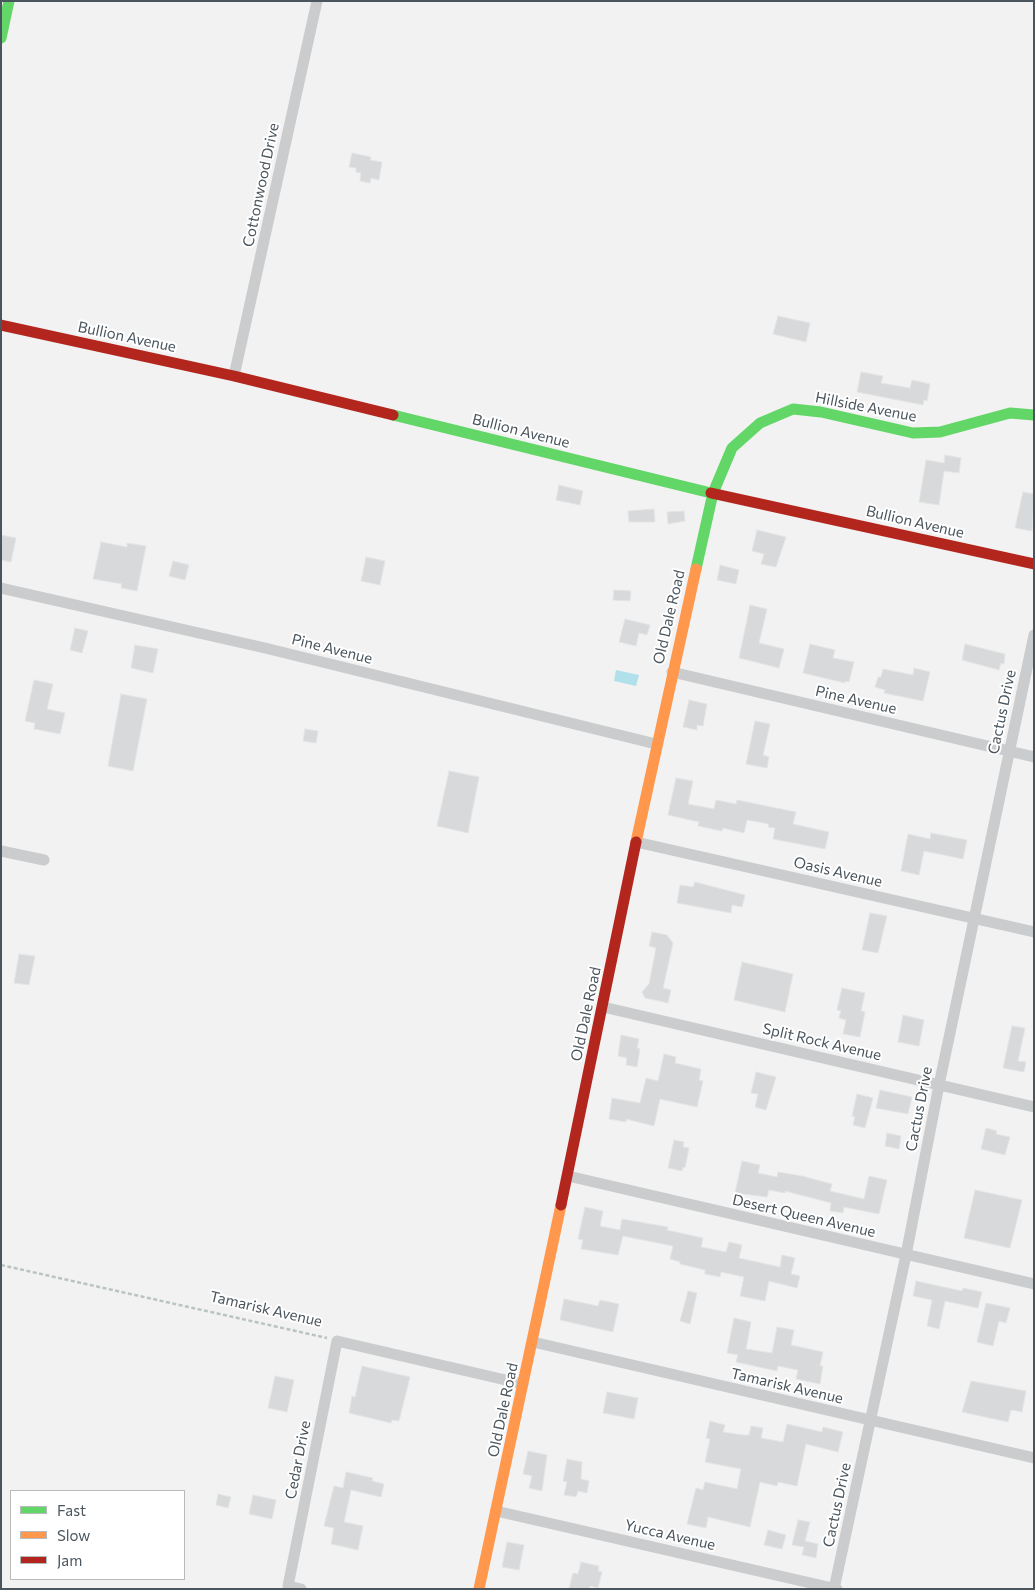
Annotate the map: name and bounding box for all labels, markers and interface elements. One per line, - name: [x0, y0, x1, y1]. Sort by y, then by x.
- street label: Cottonwood Drive: [239, 121, 283, 249]
- street label: Bullion Avenue: [76, 318, 178, 356]
- street label: Hillside Avenue: [814, 388, 918, 426]
- street label: Bullion Avenue: [470, 410, 572, 452]
- street label: Bullion Avenue: [864, 502, 966, 542]
- street label: Old Dale Road: [649, 568, 689, 666]
- street label: Pine Avenue: [290, 630, 374, 668]
- street label: Cactus Drive: [984, 668, 1020, 756]
- street label: Pine Avenue: [814, 682, 898, 718]
- street label: Oasis Avenue: [792, 853, 884, 891]
- street label: Old Dale Road: [567, 965, 605, 1063]
- street label: Split Rock Avenue: [761, 1020, 883, 1064]
- street label: Cactus Drive: [902, 1065, 936, 1153]
- street label: Desert Queen Avenue: [731, 1191, 877, 1241]
- street label: Tamarisk Avenue: [208, 1287, 324, 1331]
- street label: Old Dale Road: [484, 1361, 522, 1459]
- street label: Tamarisk Avenue: [729, 1364, 845, 1408]
- street label: Cedar Drive: [282, 1419, 314, 1501]
- street label: Cactus Drive: [819, 1461, 855, 1549]
- legend: [10, 1490, 185, 1580]
- text: Fast: [57, 1501, 86, 1519]
- street label: Yucca Avenue: [623, 1516, 717, 1554]
- text: Slow: [57, 1526, 90, 1544]
- text: Jam: [57, 1551, 82, 1569]

